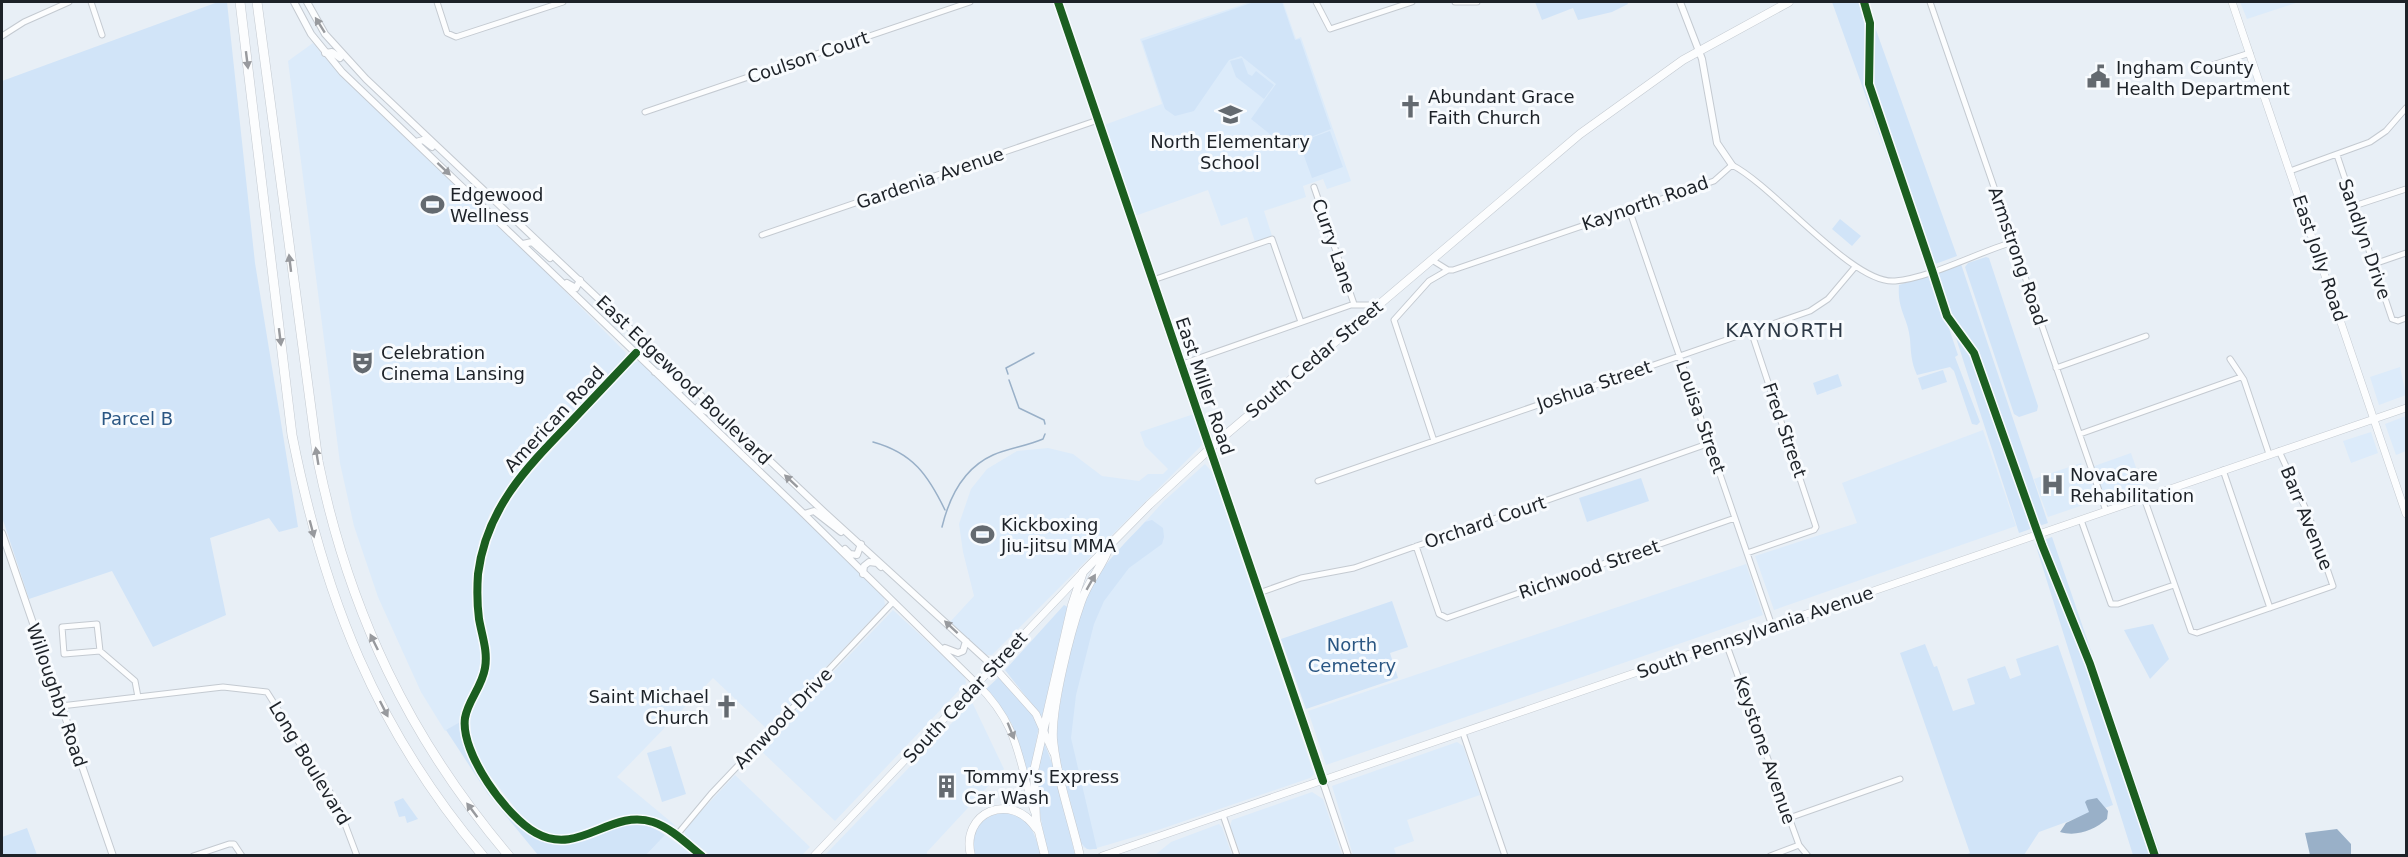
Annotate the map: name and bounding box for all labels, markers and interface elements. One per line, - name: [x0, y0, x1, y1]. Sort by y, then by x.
- one-way arrow: [314, 17, 325, 33]
- street label: Coulson Court: [745, 26, 871, 88]
- one-way arrow: [242, 50, 252, 69]
- place label: Ingham County Health Department: [2116, 57, 2290, 99]
- public building icon: Ingham County Health Department: [2085, 64, 2111, 90]
- place label: Abundant Grace Faith Church: [1428, 86, 1575, 128]
- church icon: Abundant Grace Faith Church: [1397, 93, 1423, 119]
- school or university icon: North Elementary School: [1217, 102, 1243, 128]
- place label: North Elementary School: [1150, 131, 1310, 173]
- street label: Gardenia Avenue: [853, 143, 1007, 213]
- one-way arrow: [436, 162, 451, 176]
- street label: Kaynorth Road: [1579, 172, 1711, 234]
- street label: Sandlyn Drive: [2335, 176, 2395, 302]
- place label: Edgewood Wellness: [450, 184, 543, 226]
- street label: Armstrong Road: [1984, 184, 2052, 328]
- sports icon: Edgewood Wellness: [419, 191, 445, 217]
- street label: East Jolly Road: [2289, 192, 2351, 324]
- street label: Curry Lane: [1308, 196, 1360, 296]
- one-way arrow: [286, 254, 295, 273]
- street label: East Edgewood Boulevard: [592, 291, 776, 469]
- street label: South Cedar Street: [1241, 296, 1387, 422]
- street label: East Miller Road: [1172, 314, 1238, 458]
- district label: KAYNORTH: [1725, 318, 1845, 342]
- one-way arrow: [275, 327, 284, 346]
- place label: Celebration Cinema Lansing: [381, 342, 525, 384]
- theatre icon: Celebration Cinema Lansing: [350, 349, 376, 375]
- street label: Joshua Street: [1533, 356, 1654, 415]
- street label: Louisa Street: [1672, 358, 1730, 476]
- street label: American Road: [500, 362, 608, 476]
- street label: Fred Street: [1759, 380, 1811, 480]
- park label: Parcel B: [101, 408, 173, 429]
- one-way arrow: [312, 447, 321, 466]
- street label: Barr Avenue: [2277, 463, 2337, 573]
- place label: NovaCare Rehabilitation: [2070, 464, 2194, 506]
- hospital icon: NovaCare Rehabilitation: [2039, 471, 2065, 497]
- one-way arrow: [785, 475, 799, 489]
- street label: Orchard Court: [1421, 491, 1549, 553]
- place label: Kickboxing Jiu-jitsu MMA: [1000, 514, 1117, 556]
- one-way arrow: [308, 519, 318, 538]
- sports icon: Kickboxing Jiu-jitsu MMA: [970, 521, 996, 547]
- street label: Richwood Street: [1516, 535, 1662, 603]
- one-way arrow: [1085, 574, 1096, 590]
- street label: South Pennsylvania Avenue: [1634, 582, 1876, 682]
- street label: Willoughby Road: [23, 620, 91, 770]
- one-way arrow: [944, 621, 959, 634]
- street label: South Cedar Street: [899, 627, 1031, 767]
- one-way arrow: [370, 634, 379, 651]
- park label: North Cemetery: [1308, 634, 1397, 676]
- street label: Amwood Drive: [730, 663, 836, 773]
- street label: Keystone Avenue: [1730, 673, 1800, 827]
- place label: Saint Michael Church: [588, 686, 709, 728]
- church icon: Saint Michael Church: [714, 693, 740, 719]
- street label: Long Boulevard: [265, 697, 355, 829]
- one-way arrow: [379, 701, 389, 718]
- one-way arrow: [1007, 722, 1016, 740]
- place label: Tommy's Express Car Wash: [963, 766, 1119, 808]
- building icon: Tommy's Express Car Wash: [933, 773, 959, 799]
- one-way arrow: [466, 802, 479, 818]

